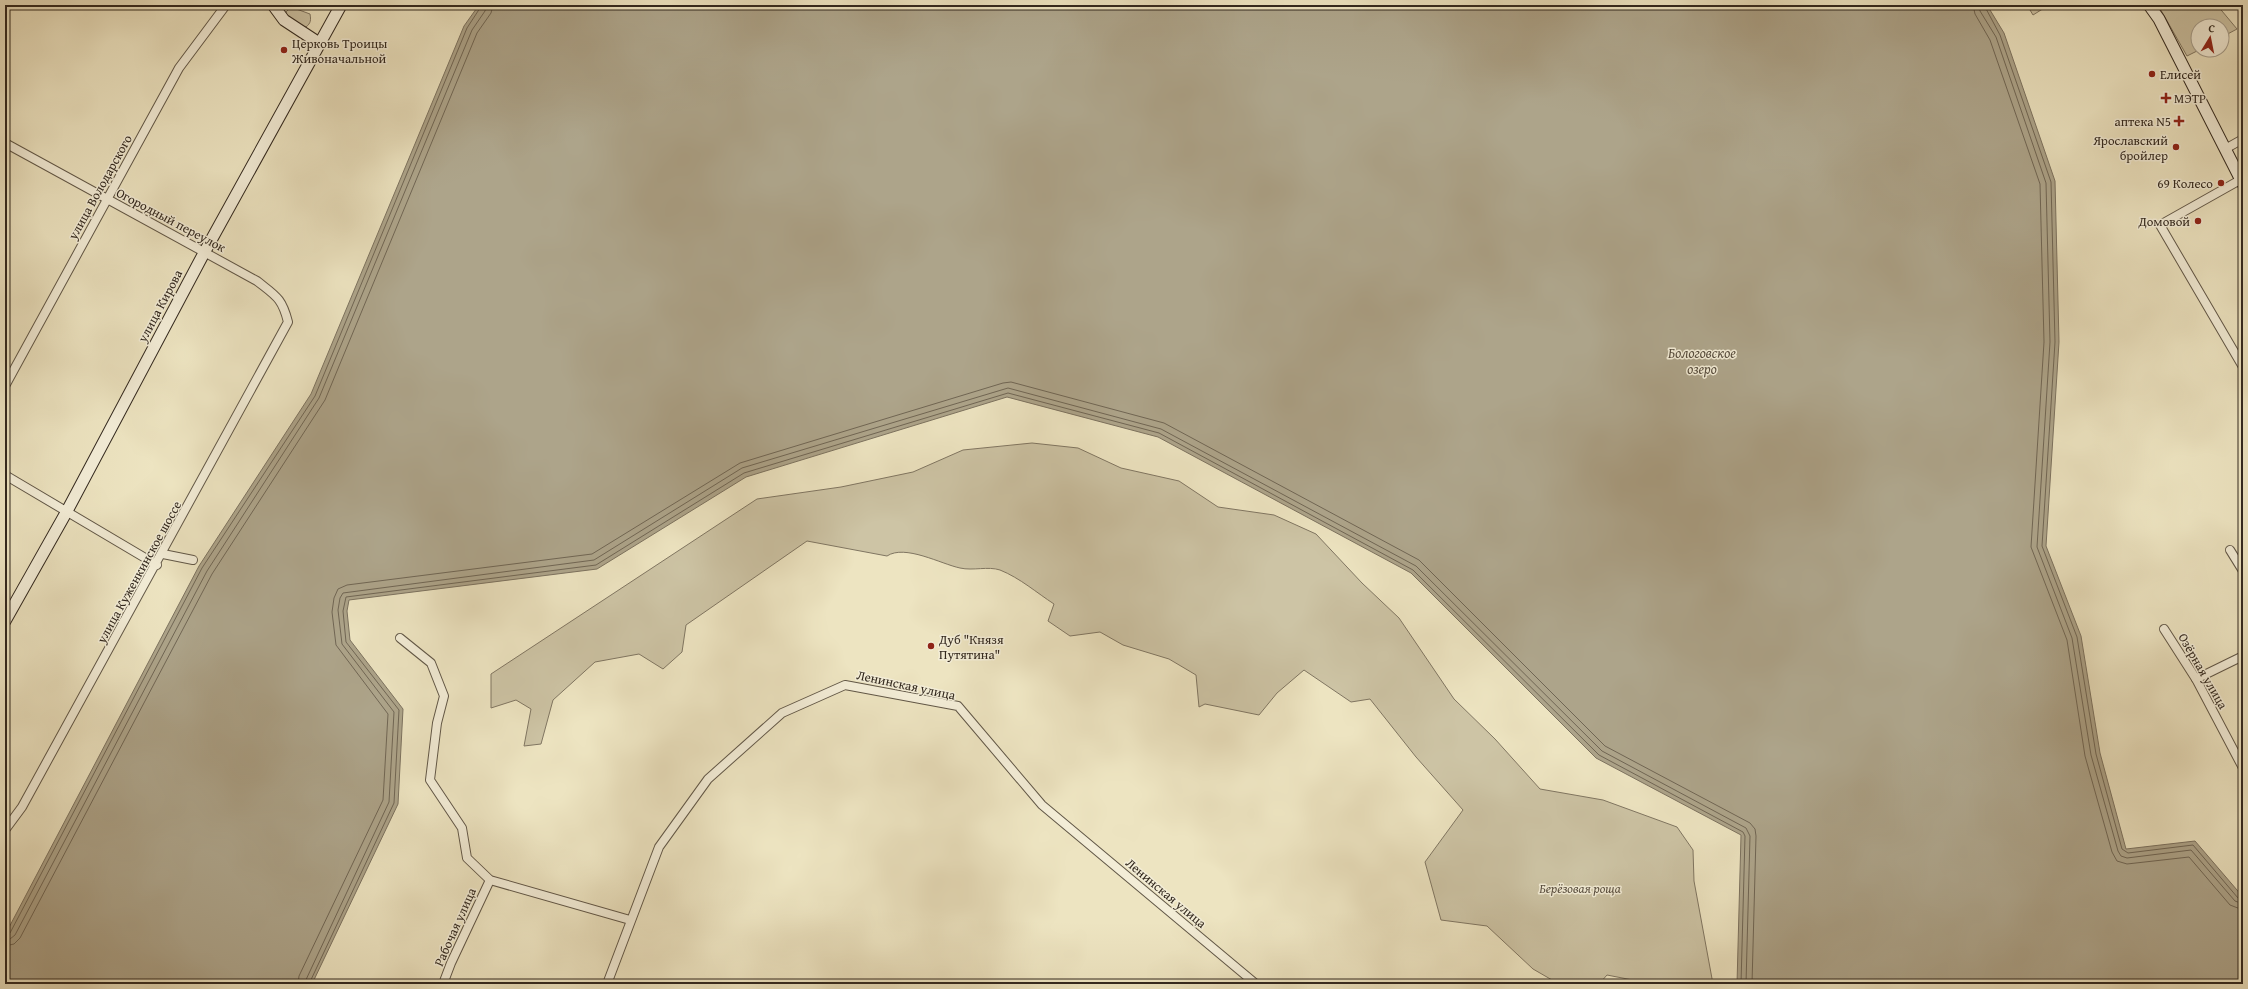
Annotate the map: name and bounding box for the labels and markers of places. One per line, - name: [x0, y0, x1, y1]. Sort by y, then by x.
- place label: Церковь Троицы Живоначальной: [291, 34, 387, 68]
- marker: Церковь Троицы Живоначальной: [279, 45, 289, 55]
- place label: Елисей: [2160, 65, 2201, 84]
- marker: Елисей: [2147, 69, 2157, 79]
- place label: МЭТР: [2174, 89, 2206, 108]
- marker: МЭТР: [2161, 93, 2171, 103]
- place label: аптека N5: [2114, 112, 2171, 131]
- marker: аптека N5: [2174, 116, 2184, 126]
- place label: Ярославский бройлер: [2092, 131, 2168, 165]
- marker: Ярославский бройлер: [2171, 142, 2181, 152]
- place label: 69 Колесо: [2157, 174, 2213, 193]
- marker: 69 Колесо: [2216, 178, 2226, 188]
- place label: Домовой: [2137, 212, 2190, 231]
- marker: Домовой: [2193, 216, 2203, 226]
- place label: Дуб "Князя Путятина": [938, 630, 1004, 664]
- marker: Дуб "Князя Путятина": [926, 641, 936, 651]

